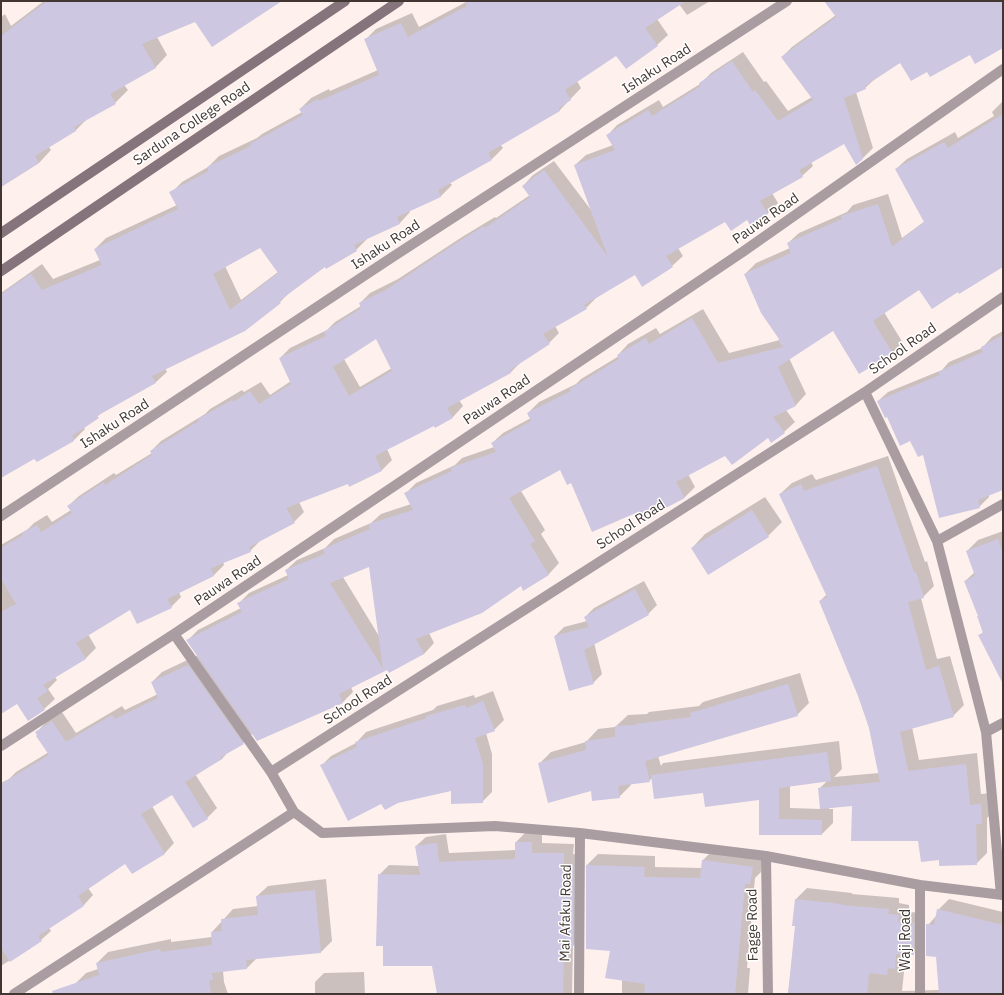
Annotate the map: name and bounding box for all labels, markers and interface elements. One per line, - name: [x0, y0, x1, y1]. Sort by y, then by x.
- street label: Ishaku Road: [619, 41, 695, 97]
- street label: Sarduna College Road: [130, 79, 254, 169]
- street label: Pauwa Road: [729, 190, 803, 248]
- street label: Ishaku Road: [348, 217, 424, 273]
- street label: School Road: [866, 320, 940, 378]
- street label: Pauwa Road: [460, 371, 534, 429]
- street label: Ishaku Road: [77, 396, 153, 452]
- street label: School Road: [594, 497, 668, 553]
- street label: Pauwa Road: [191, 552, 265, 610]
- street label: School Road: [321, 672, 395, 728]
- street label: Mai Afaku Road: [557, 864, 575, 962]
- street label: Fagge Road: [744, 889, 762, 961]
- street label: Waji Road: [898, 909, 914, 971]

